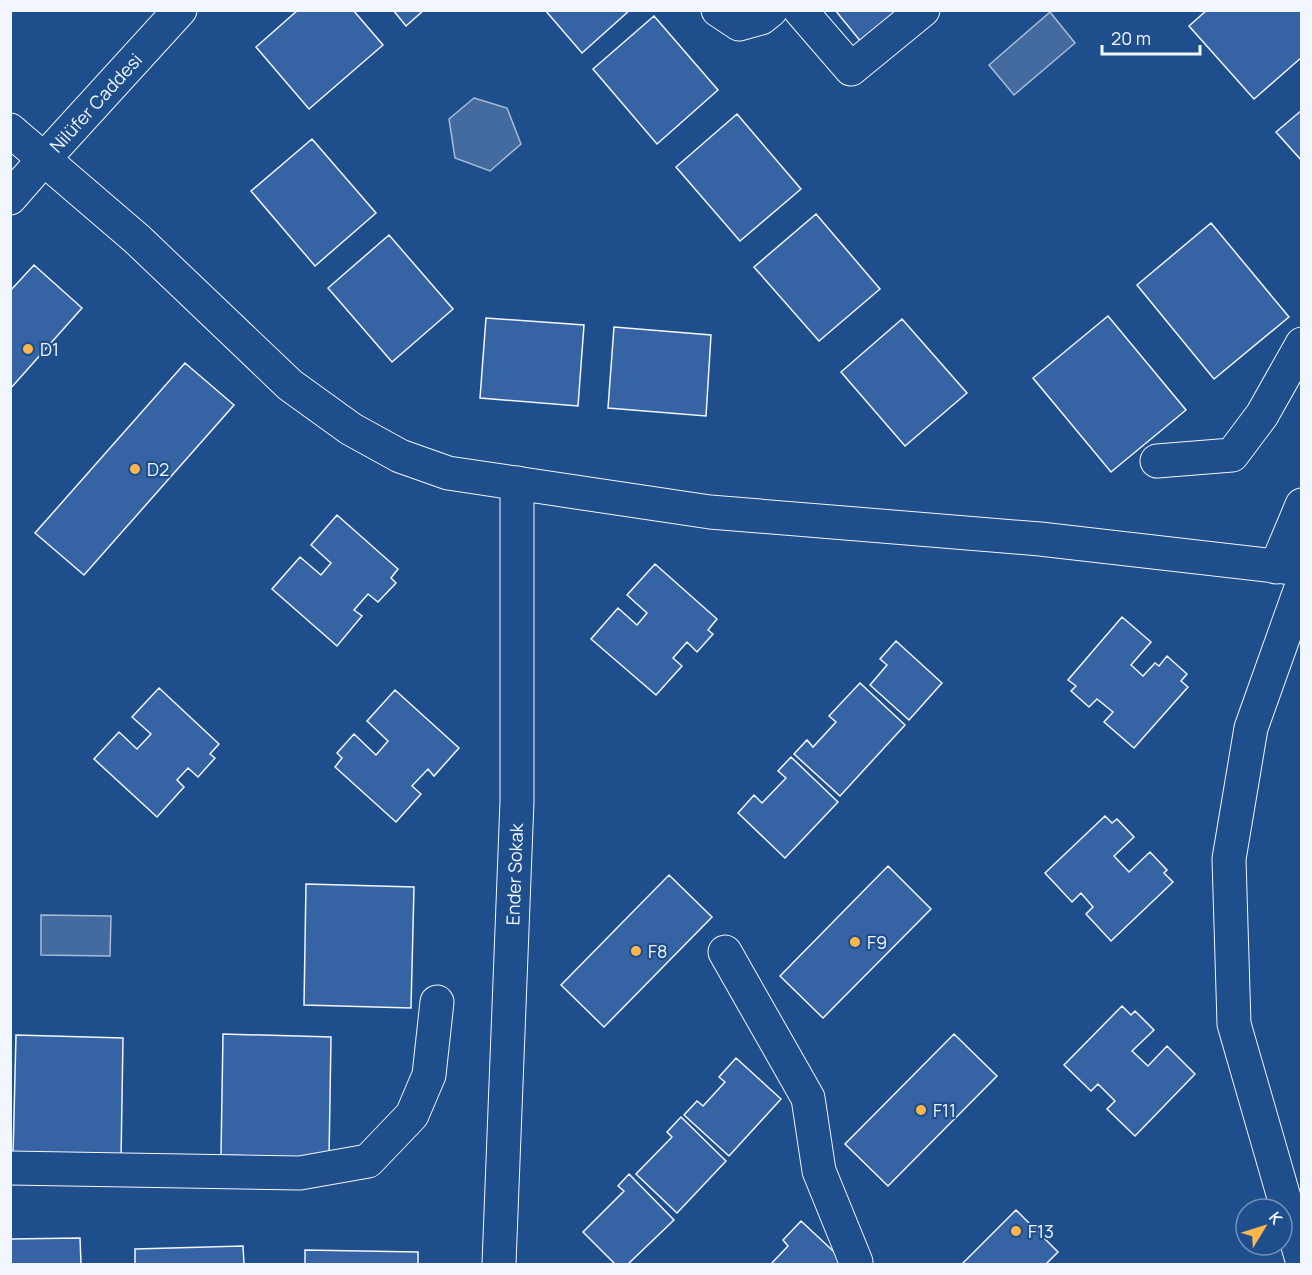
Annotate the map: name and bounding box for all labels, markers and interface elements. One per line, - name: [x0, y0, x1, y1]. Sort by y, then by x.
- scale bar: [1102, 18, 1200, 56]
- text: 20 m: [1111, 26, 1151, 50]
- street label: Nilüfer Caddesi: [44, 48, 147, 157]
- place label: D1: [40, 337, 59, 361]
- marker: D1: [21, 342, 35, 356]
- place label: D2: [147, 457, 169, 481]
- marker: D2: [128, 462, 142, 476]
- street label: Ender Sokak: [500, 822, 528, 926]
- place label: F9: [867, 930, 887, 954]
- marker: F9: [848, 935, 862, 949]
- place label: F8: [648, 939, 668, 963]
- marker: F8: [629, 944, 643, 958]
- place label: F11: [933, 1098, 956, 1122]
- marker: F11: [914, 1103, 928, 1117]
- north arrow: [1234, 1197, 1294, 1257]
- text: K: [1264, 1207, 1288, 1229]
- place label: F13: [1028, 1219, 1054, 1243]
- marker: F13: [1009, 1224, 1023, 1238]

